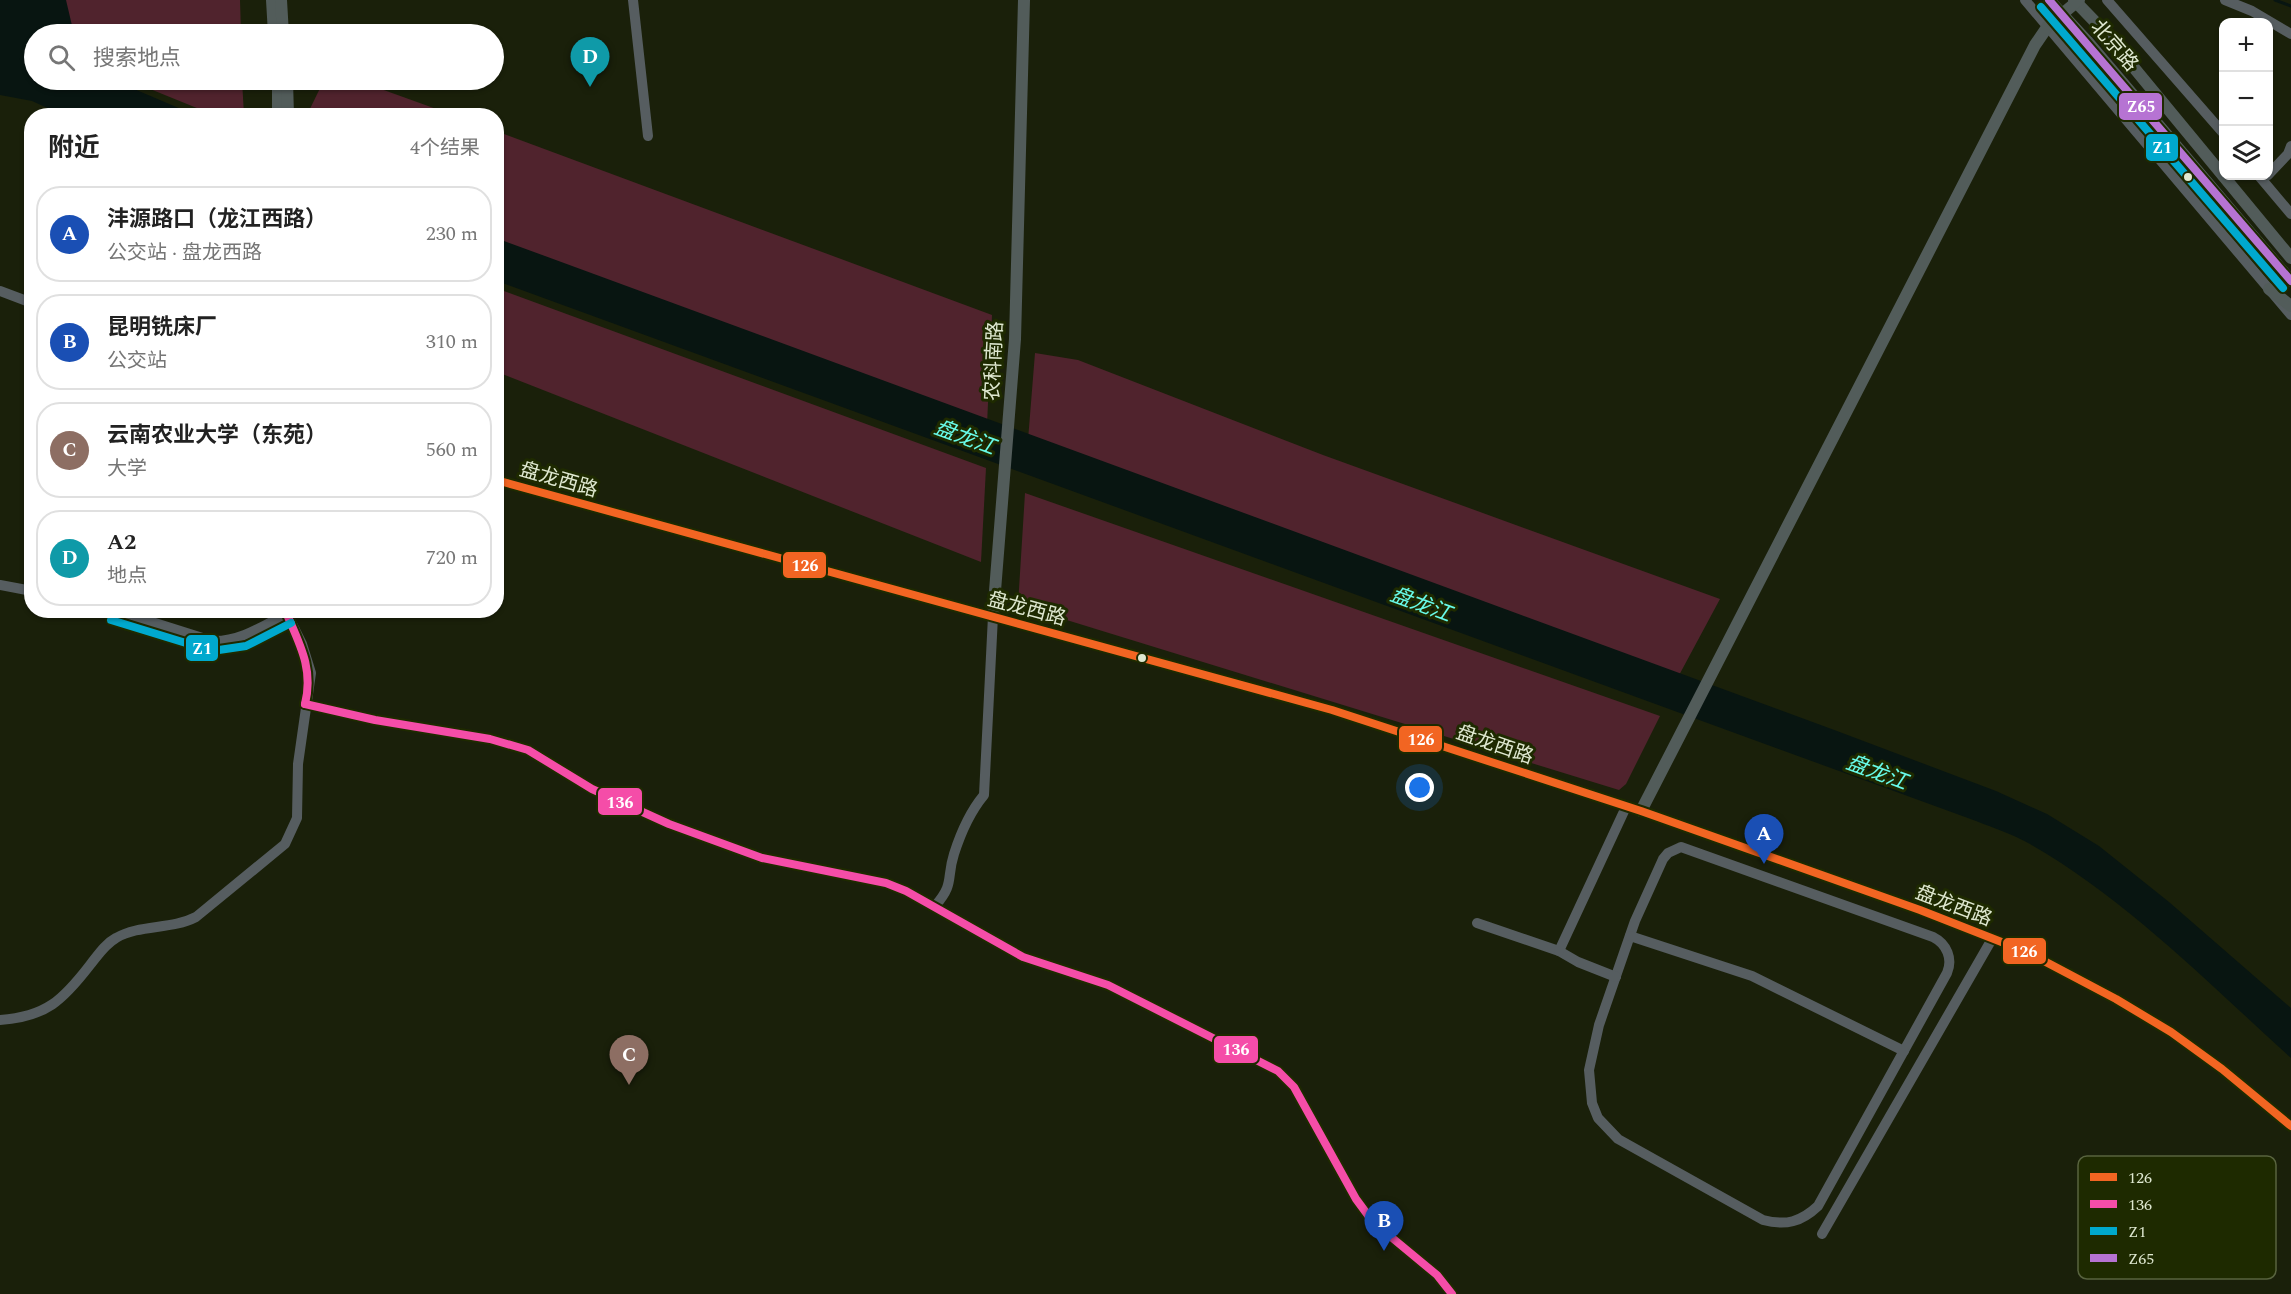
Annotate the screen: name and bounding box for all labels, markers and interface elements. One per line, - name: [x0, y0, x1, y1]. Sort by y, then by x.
- street label: 北京路: [2083, 13, 2145, 78]
- map controls: [2219, 18, 2273, 180]
- button: +: [2219, 18, 2273, 72]
- search box: [24, 24, 504, 90]
- pin: D: [570, 38, 610, 87]
- icon: search: [45, 41, 78, 74]
- text: 搜索地点: [93, 42, 181, 75]
- button: −: [2219, 72, 2273, 126]
- line badge: Z65: [2118, 92, 2163, 121]
- text: Z65: [2126, 95, 2156, 119]
- button: layers: [2219, 126, 2273, 180]
- text: 附近: [48, 128, 100, 168]
- text: 4个结果: [410, 133, 480, 163]
- line badge: Z1: [2145, 133, 2179, 162]
- text: Z1: [2152, 136, 2172, 160]
- unlabelled marker: [2182, 171, 2194, 183]
- text: 沣源路口（龙江西路）: [107, 203, 327, 236]
- text: A: [62, 219, 77, 249]
- text: 230 m: [426, 219, 478, 249]
- text: 公交站 · 盘龙西路: [107, 238, 262, 268]
- text: 昆明铣床厂: [107, 311, 217, 344]
- street label: 农科南路: [977, 320, 1011, 402]
- text: B: [62, 327, 77, 357]
- text: 310 m: [426, 327, 478, 357]
- text: 公交站: [107, 346, 167, 376]
- water label: 盘龙江: [930, 412, 1002, 464]
- text: 云南农业大学（东苑）: [107, 419, 327, 452]
- text: C: [62, 435, 77, 465]
- text: 560 m: [426, 435, 478, 465]
- text: 大学: [107, 454, 147, 484]
- street label: 盘龙西路: [516, 455, 601, 505]
- text: A2: [107, 526, 136, 559]
- text: D: [61, 543, 78, 573]
- text: 720 m: [426, 543, 478, 573]
- line badge: 126: [782, 551, 827, 579]
- text: 126: [792, 554, 818, 578]
- text: 地点: [107, 561, 147, 591]
- water label: 盘龙江: [1386, 579, 1458, 631]
- street label: 盘龙西路: [984, 584, 1069, 634]
- line badge: Z1: [185, 634, 219, 662]
- text: Z1: [192, 637, 212, 661]
- unlabelled marker: [1136, 652, 1148, 664]
- street label: 盘龙西路: [1452, 718, 1537, 772]
- line badge: 126: [1398, 725, 1443, 753]
- text: 126: [1408, 728, 1434, 752]
- water label: 盘龙江: [1842, 747, 1914, 799]
- your location: [1405, 773, 1434, 802]
- line badge: 136: [597, 787, 643, 816]
- text: 136: [607, 791, 633, 815]
- pin: A: [1744, 814, 1784, 864]
- street label: 盘龙西路: [1911, 878, 1996, 934]
- line badge: 126: [2002, 937, 2047, 965]
- text: 126: [2011, 940, 2037, 964]
- line badge: 136: [1213, 1035, 1259, 1064]
- pin: C: [610, 1036, 648, 1085]
- text: 136: [1223, 1038, 1249, 1062]
- legend: [2078, 1156, 2276, 1279]
- text: 126: [2128, 1166, 2152, 1190]
- text: 136: [2128, 1193, 2152, 1217]
- pin: B: [1364, 1202, 1404, 1251]
- text: Z1: [2128, 1220, 2146, 1244]
- text: Z65: [2128, 1247, 2154, 1271]

